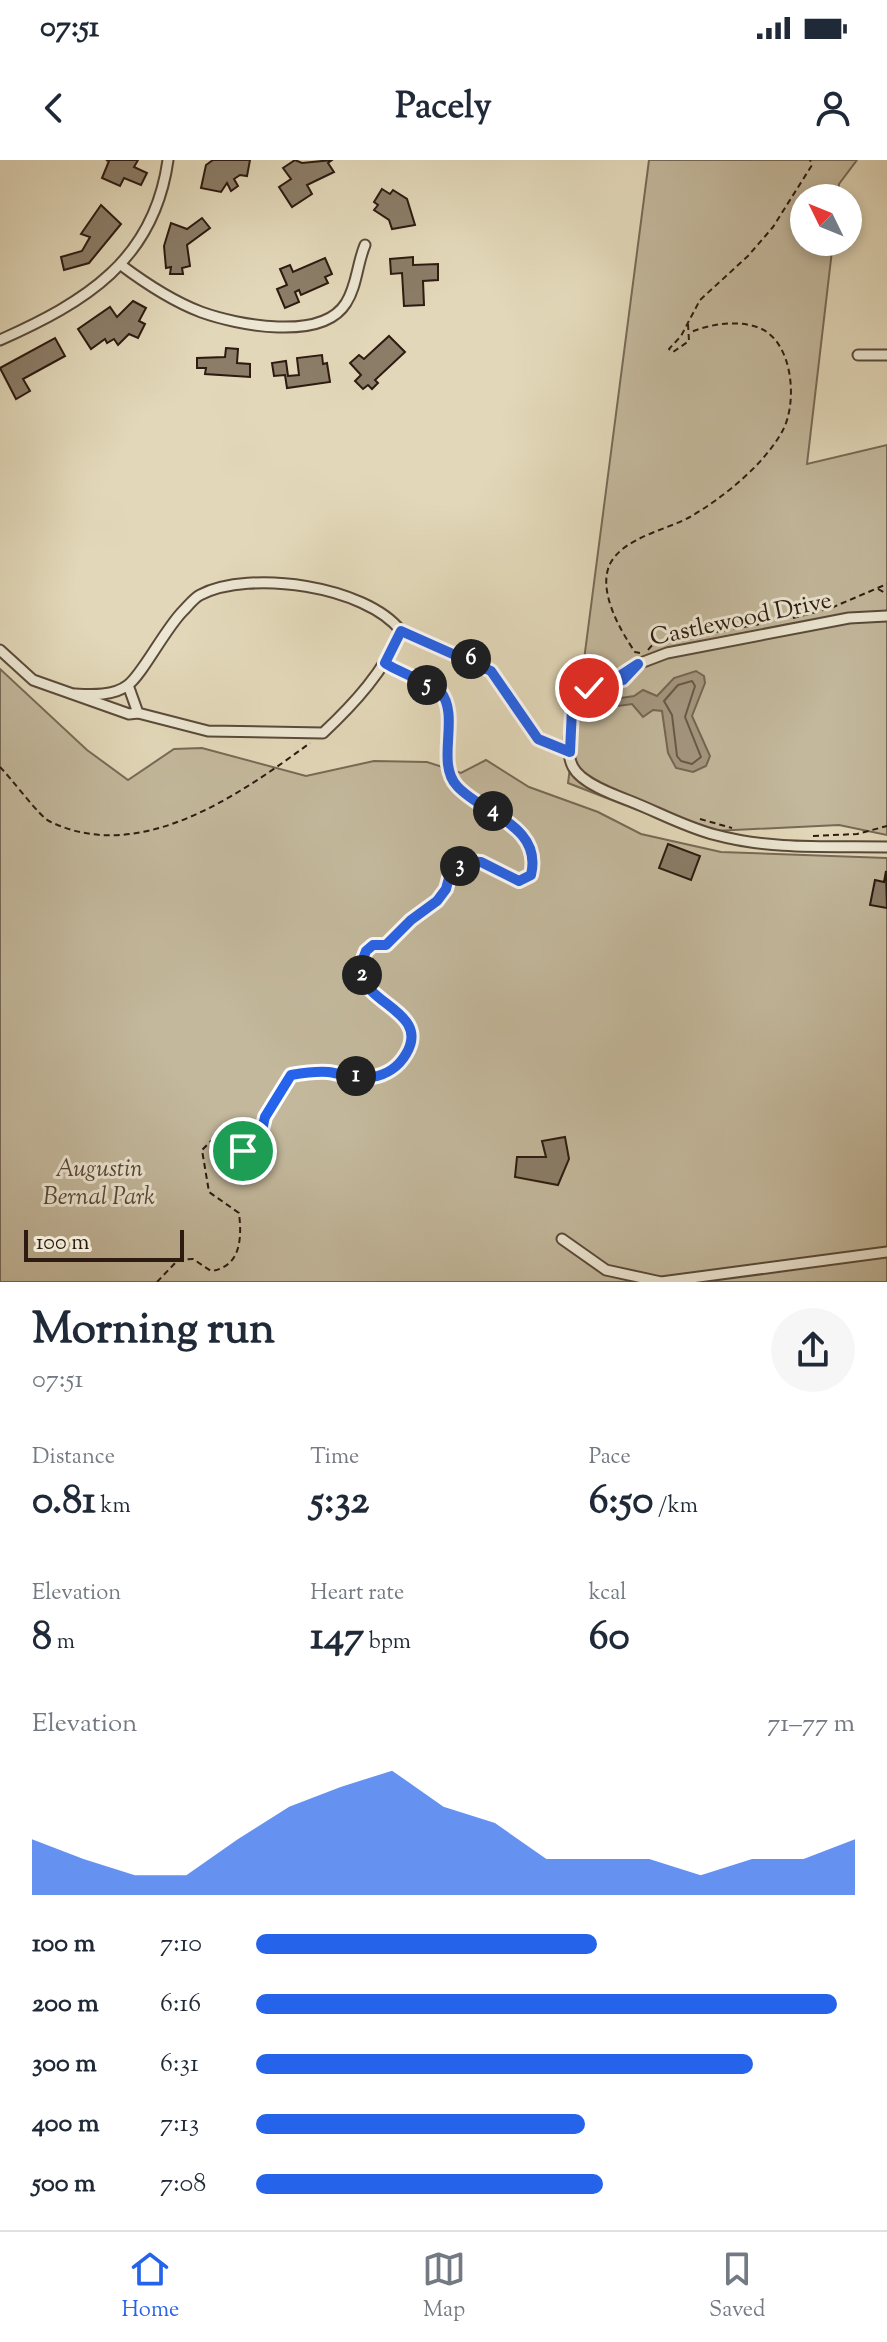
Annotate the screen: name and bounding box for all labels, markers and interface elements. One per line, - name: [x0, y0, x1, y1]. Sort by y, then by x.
- text: 07:51: [40, 7, 99, 50]
- text: Pacely: [395, 82, 492, 134]
- icon: back: [32, 86, 76, 130]
- icon: person: [811, 86, 855, 130]
- north arrow: [790, 184, 862, 256]
- map controls: [790, 184, 862, 256]
- street label: Castlewood Drive: [647, 584, 835, 656]
- pin: 6: [451, 639, 491, 679]
- text: 6: [466, 643, 476, 675]
- pin: [555, 654, 623, 722]
- pin: 5: [407, 665, 447, 705]
- icon: check: [567, 666, 611, 710]
- text: 5: [423, 669, 431, 701]
- pin: 4: [473, 791, 513, 831]
- text: 4: [487, 795, 499, 827]
- pin: 3: [440, 846, 480, 886]
- text: 3: [456, 850, 464, 882]
- pin: 2: [342, 955, 382, 995]
- text: 2: [357, 959, 367, 991]
- pin: 1: [336, 1056, 376, 1096]
- text: 1: [352, 1060, 360, 1092]
- pin: [209, 1117, 277, 1185]
- icon: arrive: [221, 1129, 265, 1173]
- park label: Augustin Bernal Park: [43, 1153, 155, 1215]
- scale bar: [24, 1226, 184, 1262]
- text: 100 m: [36, 1228, 89, 1260]
- text: Morning run: [32, 1300, 275, 1363]
- button: share: [771, 1308, 855, 1392]
- text: 07:51: [32, 1362, 83, 1399]
- text: Distance: [32, 1442, 115, 1474]
- text: Time: [310, 1442, 359, 1474]
- text: Pace: [589, 1442, 631, 1474]
- text: 0.81: [32, 1474, 96, 1531]
- text: 5:32: [310, 1474, 369, 1531]
- text: 6:50: [589, 1474, 653, 1531]
- text: km: [96, 1491, 131, 1523]
- text: /km: [653, 1491, 698, 1523]
- text: Elevation: [32, 1578, 121, 1610]
- text: Heart rate: [310, 1578, 404, 1610]
- text: kcal: [589, 1578, 626, 1610]
- text: 8: [32, 1610, 52, 1667]
- text: 147: [310, 1610, 364, 1667]
- text: 60: [589, 1610, 630, 1667]
- text: m: [52, 1627, 75, 1659]
- text: bpm: [364, 1627, 411, 1659]
- text: Elevation: [32, 1706, 137, 1743]
- text: 71–77 m: [767, 1706, 855, 1743]
- text: 100 m: [32, 1926, 95, 1963]
- text: 7:10: [160, 1926, 202, 1963]
- text: 200 m: [32, 1986, 99, 2023]
- text: 6:16: [160, 1986, 201, 2023]
- text: 300 m: [32, 2046, 97, 2083]
- text: 6:31: [160, 2046, 199, 2083]
- text: 400 m: [32, 2106, 99, 2143]
- text: 7:13: [160, 2106, 199, 2143]
- text: 500 m: [32, 2166, 95, 2203]
- text: 7:08: [160, 2166, 206, 2203]
- tab: Home: [121, 2247, 179, 2327]
- tab: Map: [422, 2247, 466, 2327]
- tab: Saved: [709, 2247, 766, 2327]

